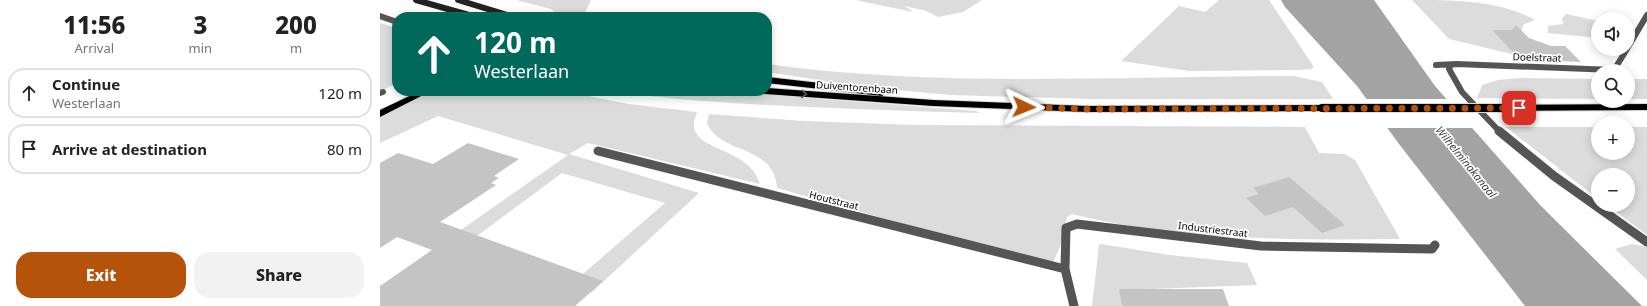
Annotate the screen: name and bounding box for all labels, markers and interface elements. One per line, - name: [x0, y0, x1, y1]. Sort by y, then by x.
- text: 11:56: [63, 8, 125, 41]
- text: 3: [193, 8, 207, 41]
- text: 200: [275, 8, 317, 41]
- map controls: [1591, 12, 1635, 212]
- button: sound: [1591, 12, 1635, 56]
- text: 120 m: [474, 23, 557, 61]
- icon: ahead: [408, 28, 460, 80]
- text: Arrival: [74, 39, 114, 57]
- text: min: [189, 39, 212, 57]
- text: m: [290, 39, 302, 57]
- street label: Doelstraat: [1512, 49, 1562, 65]
- text: Westerlaan: [474, 59, 569, 83]
- button: search: [1591, 64, 1635, 108]
- text: Continue: [52, 74, 120, 94]
- street label: Duiventorenbaan: [816, 77, 898, 97]
- icon: ahead: [18, 82, 40, 104]
- text: 120 m: [318, 83, 362, 103]
- position arrow: [1003, 86, 1045, 128]
- one-way arrow: [801, 90, 807, 99]
- pin: [1502, 91, 1536, 125]
- text: Westerlaan: [52, 94, 121, 112]
- icon: arrive: [1508, 97, 1530, 119]
- button: +: [1591, 116, 1635, 160]
- water label: Wilhelminakanaal: [1433, 123, 1501, 202]
- icon: arrive: [18, 138, 40, 160]
- text: Arrive at destination: [52, 139, 207, 159]
- text: 80 m: [327, 139, 362, 159]
- button: −: [1591, 168, 1635, 212]
- street label: Houtstraat: [808, 187, 861, 213]
- street label: Industriestraat: [1178, 218, 1249, 240]
- button: Exit: [16, 252, 186, 298]
- button: Share: [194, 252, 364, 298]

